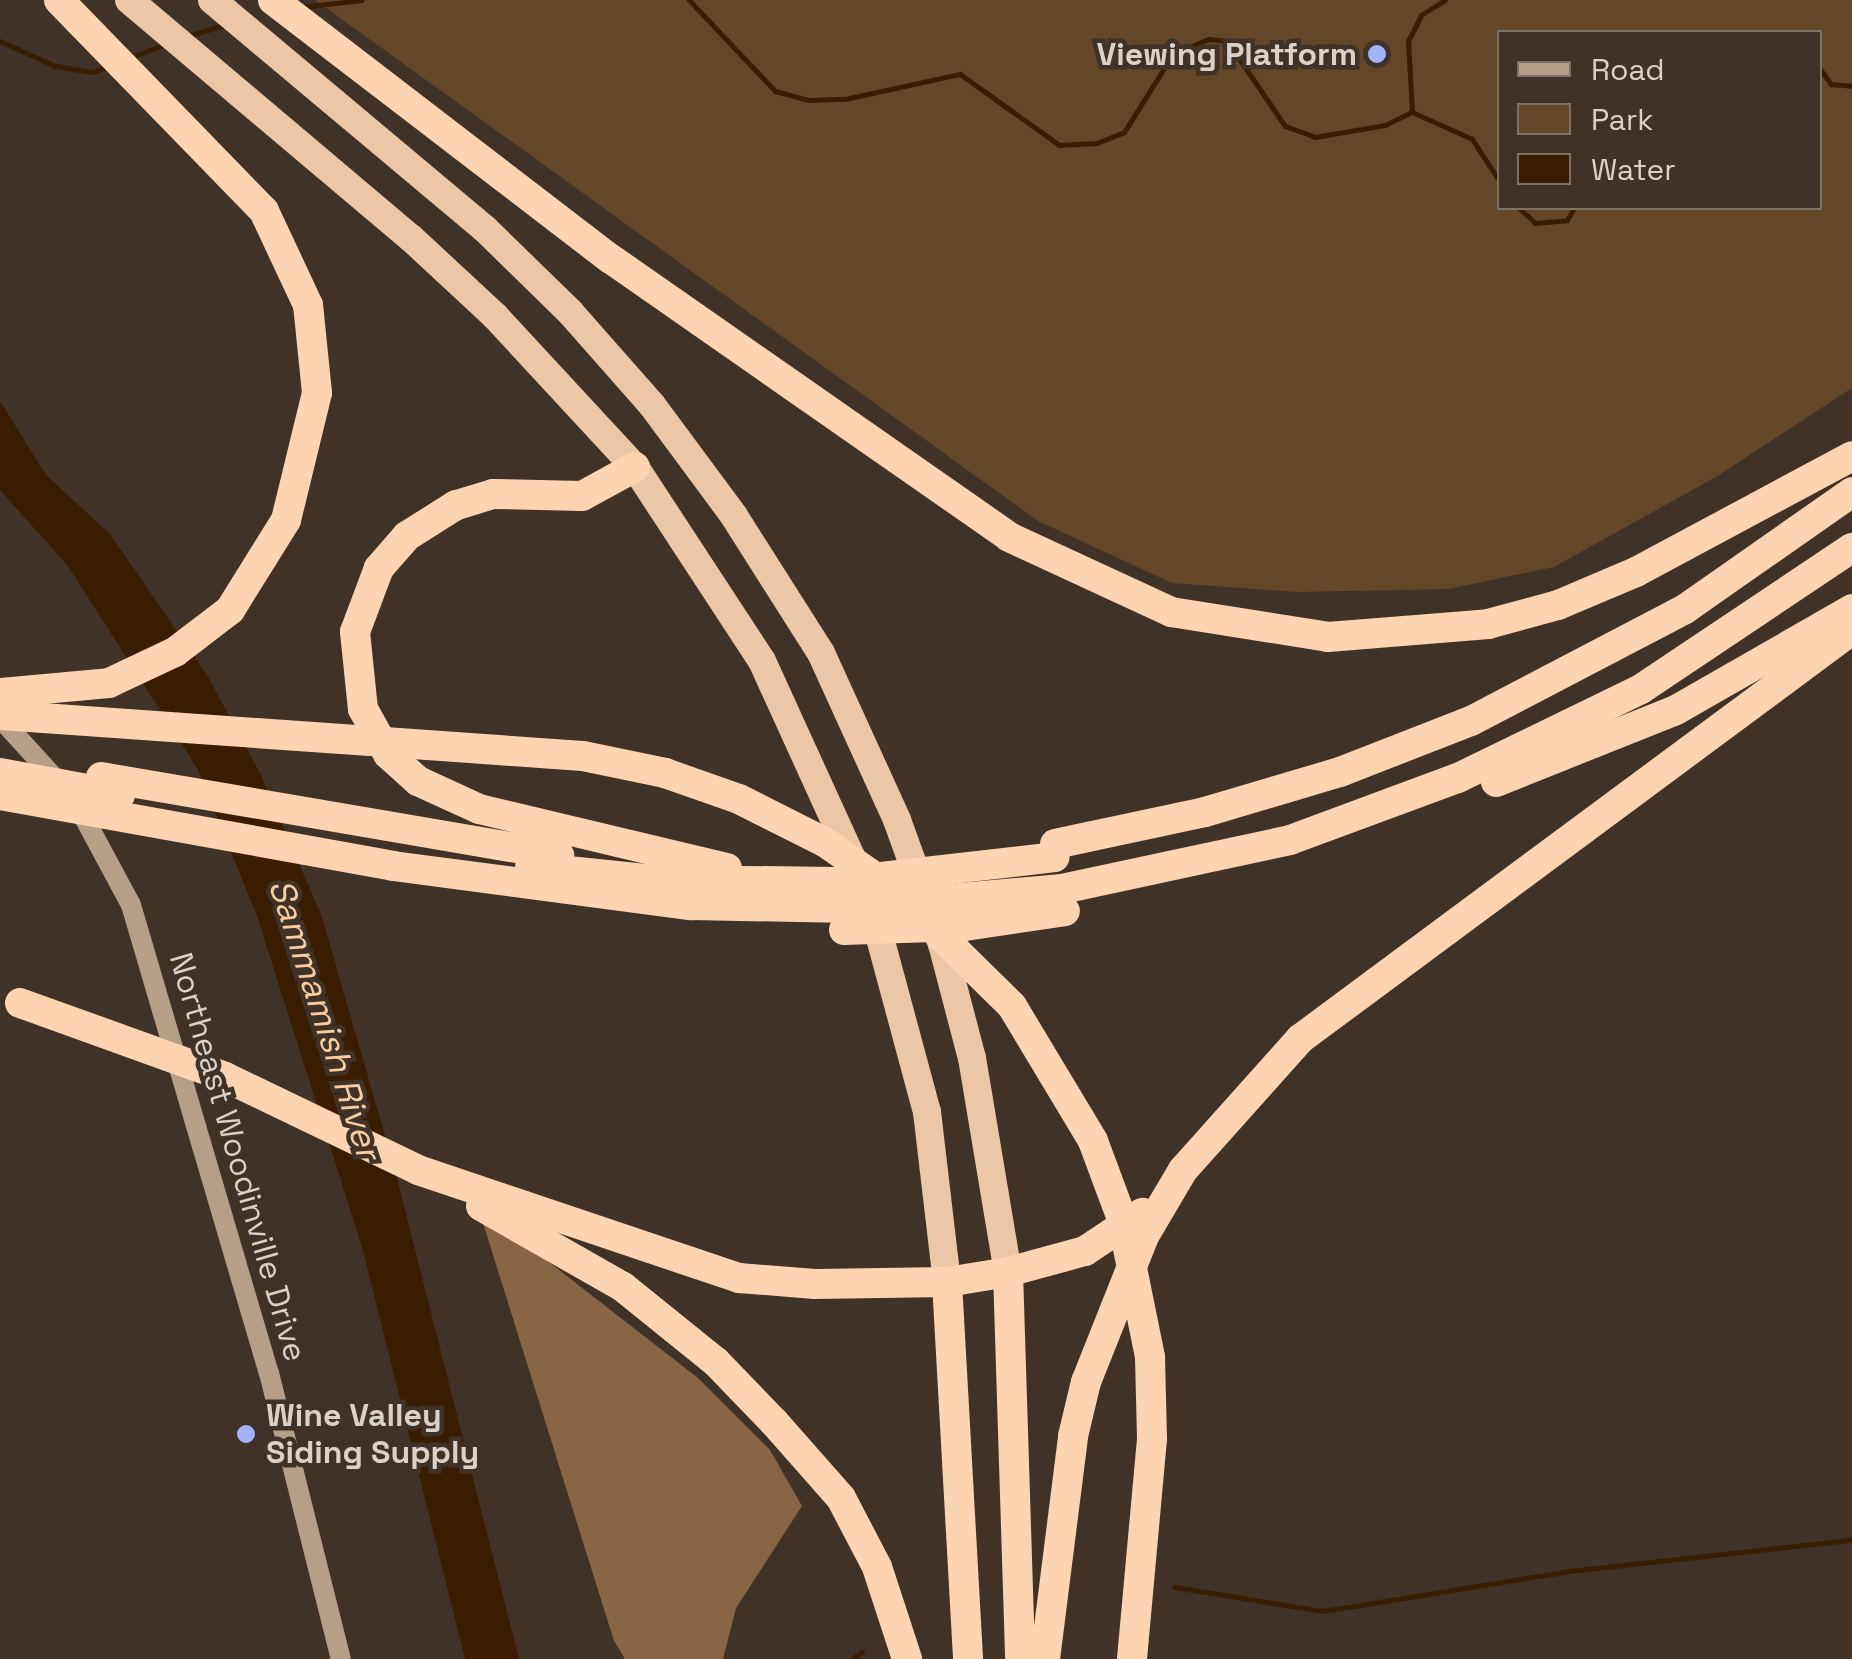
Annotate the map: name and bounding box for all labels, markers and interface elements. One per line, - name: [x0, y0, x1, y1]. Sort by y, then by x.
- legend: [1497, 30, 1822, 210]
- place label: Viewing Platform: [1096, 35, 1357, 73]
- marker: Viewing Platform: [1366, 43, 1388, 65]
- text: Road: [1591, 50, 1665, 89]
- text: Park: [1591, 100, 1653, 139]
- text: Water: [1591, 150, 1676, 189]
- water label: Sammamish River: [260, 874, 390, 1164]
- street label: Northeast Woodinville Drive: [161, 948, 315, 1366]
- place label: Wine Valley Siding Supply: [266, 1397, 479, 1472]
- marker: Wine Valley Siding Supply: [235, 1423, 257, 1445]

